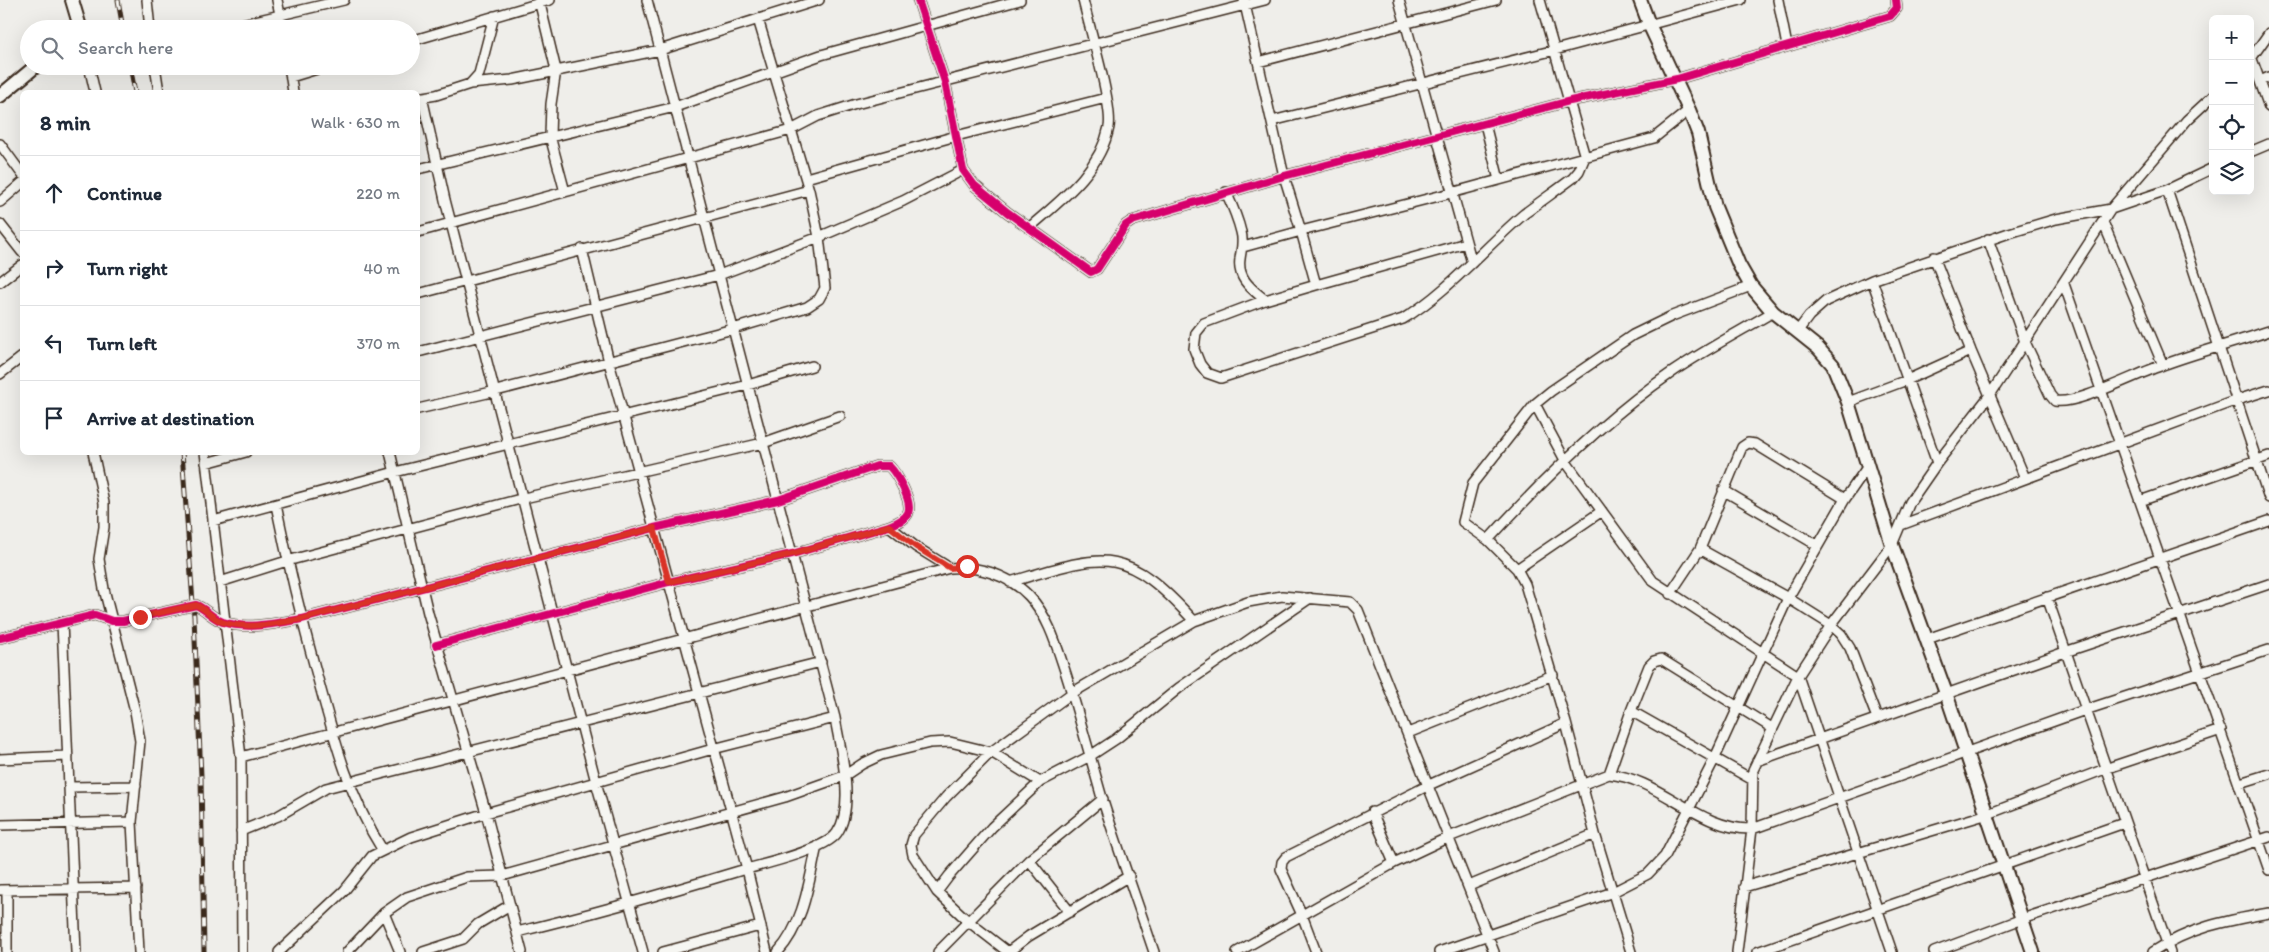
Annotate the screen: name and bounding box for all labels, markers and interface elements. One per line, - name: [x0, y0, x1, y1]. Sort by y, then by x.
- map controls: [2209, 15, 2254, 195]
- button: +: [2209, 15, 2254, 60]
- search box: [20, 20, 420, 75]
- icon: search: [38, 34, 66, 62]
- text: Search here: [78, 36, 173, 59]
- button: −: [2209, 60, 2254, 105]
- button: locate: [2209, 105, 2254, 150]
- text: 8 min: [40, 110, 90, 135]
- text: Walk · 630 m: [311, 113, 400, 132]
- button: layers: [2209, 150, 2254, 195]
- icon: ahead: [40, 179, 68, 207]
- text: Continue: [87, 182, 162, 205]
- text: 220 m: [356, 184, 400, 203]
- icon: right: [40, 254, 68, 282]
- text: Turn right: [87, 257, 168, 280]
- text: 40 m: [363, 259, 400, 278]
- icon: left: [40, 329, 68, 357]
- text: Turn left: [87, 332, 157, 355]
- text: 370 m: [356, 334, 400, 353]
- icon: arrive: [40, 404, 68, 432]
- text: Arrive at destination: [87, 407, 254, 430]
- route start: [956, 555, 979, 578]
- route end: [129, 606, 152, 629]

